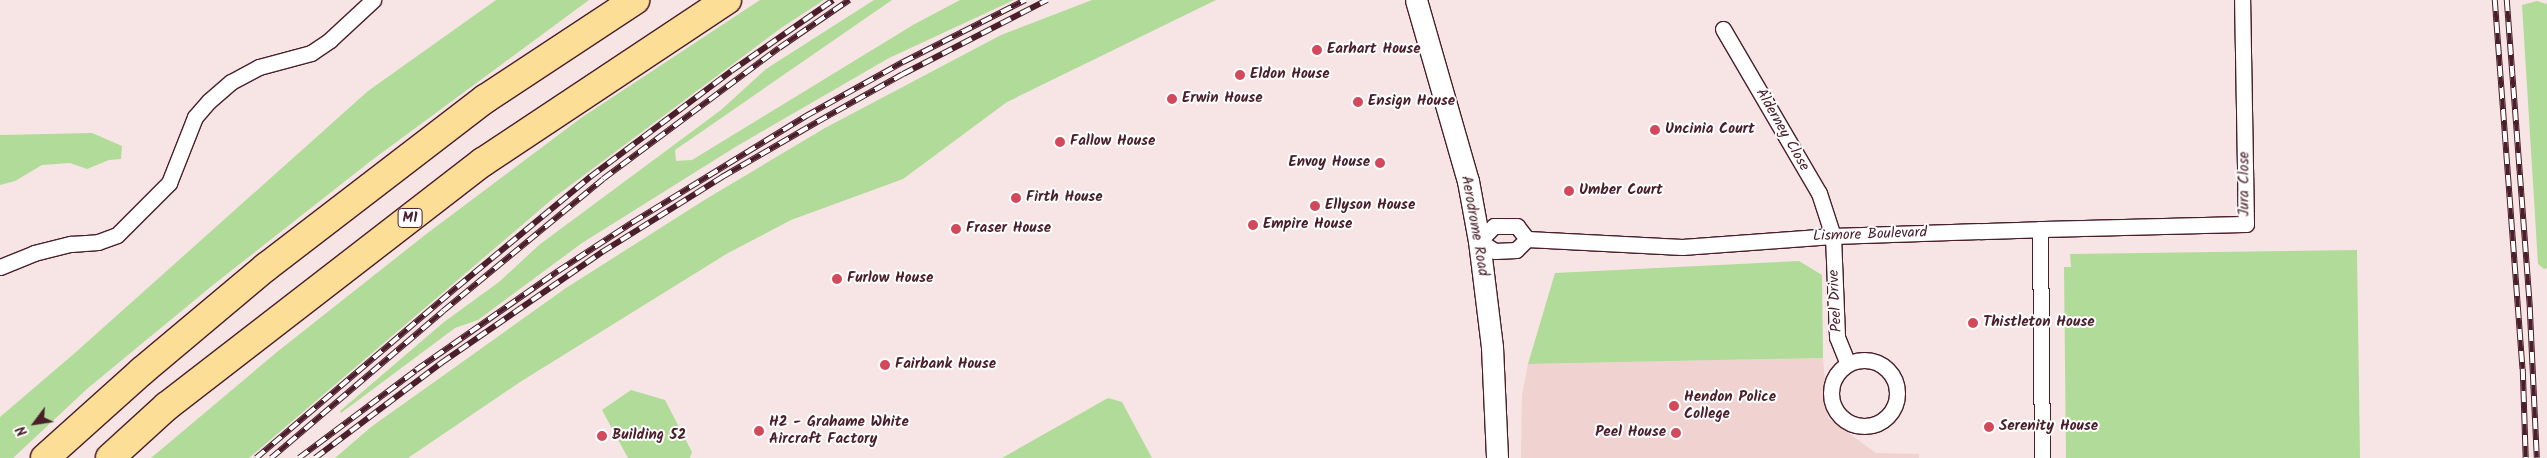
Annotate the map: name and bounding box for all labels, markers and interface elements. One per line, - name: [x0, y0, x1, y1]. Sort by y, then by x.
- place label: Earhart House: [1327, 41, 1421, 59]
- marker: Earhart House: [1311, 44, 1323, 56]
- place label: Eldon House: [1250, 66, 1329, 84]
- marker: Eldon House: [1234, 69, 1246, 81]
- street label: Alderney Close: [1751, 85, 1813, 175]
- place label: Erwin House: [1182, 90, 1263, 108]
- marker: Erwin House: [1166, 93, 1178, 105]
- place label: Ensign House: [1368, 93, 1455, 111]
- marker: Ensign House: [1352, 96, 1364, 108]
- place label: Uncinia Court: [1665, 121, 1755, 139]
- marker: Uncinia Court: [1649, 124, 1661, 136]
- place label: Fallow House: [1070, 133, 1155, 151]
- marker: Fallow House: [1054, 136, 1066, 148]
- street label: Jura Close: [2236, 152, 2254, 216]
- place label: Envoy House: [1288, 154, 1370, 172]
- marker: Envoy House: [1374, 157, 1386, 169]
- street label: Aerodrome Road: [1456, 174, 1492, 278]
- place label: Umber Court: [1579, 182, 1663, 200]
- marker: Umber Court: [1563, 185, 1575, 197]
- place label: Firth House: [1026, 189, 1103, 207]
- marker: Firth House: [1010, 192, 1022, 204]
- place label: Ellyson House: [1325, 197, 1415, 215]
- marker: Ellyson House: [1309, 200, 1321, 212]
- road number: M1: [398, 207, 422, 230]
- place label: Empire House: [1263, 216, 1352, 234]
- marker: Empire House: [1247, 219, 1259, 231]
- place label: Fraser House: [966, 220, 1051, 238]
- marker: Fraser House: [950, 223, 962, 235]
- street label: Lismore Boulevard: [1813, 224, 1927, 246]
- street label: Peel Drive: [1825, 269, 1847, 333]
- place label: Furlow House: [847, 270, 933, 288]
- marker: Furlow House: [831, 273, 843, 285]
- place label: Thistleton House: [1983, 314, 2094, 332]
- marker: Thistleton House: [1967, 317, 1979, 329]
- place label: Fairbank House: [895, 356, 996, 374]
- marker: Fairbank House: [879, 359, 891, 371]
- place label: Hendon Police College: [1684, 388, 1776, 423]
- north arrow: [10, 398, 60, 448]
- marker: Hendon Police College: [1668, 400, 1680, 412]
- place label: H2 - Grahame White Aircraft Factory: [769, 413, 909, 448]
- place label: Serenity House: [1999, 418, 2098, 436]
- text: N: [10, 421, 34, 440]
- marker: Serenity House: [1983, 421, 1995, 433]
- place label: Peel House: [1595, 424, 1666, 442]
- marker: H2 - Grahame White Aircraft Factory: [753, 425, 765, 437]
- place label: Building 52: [612, 427, 686, 445]
- marker: Peel House: [1670, 427, 1682, 439]
- marker: Building 52: [596, 430, 608, 442]

